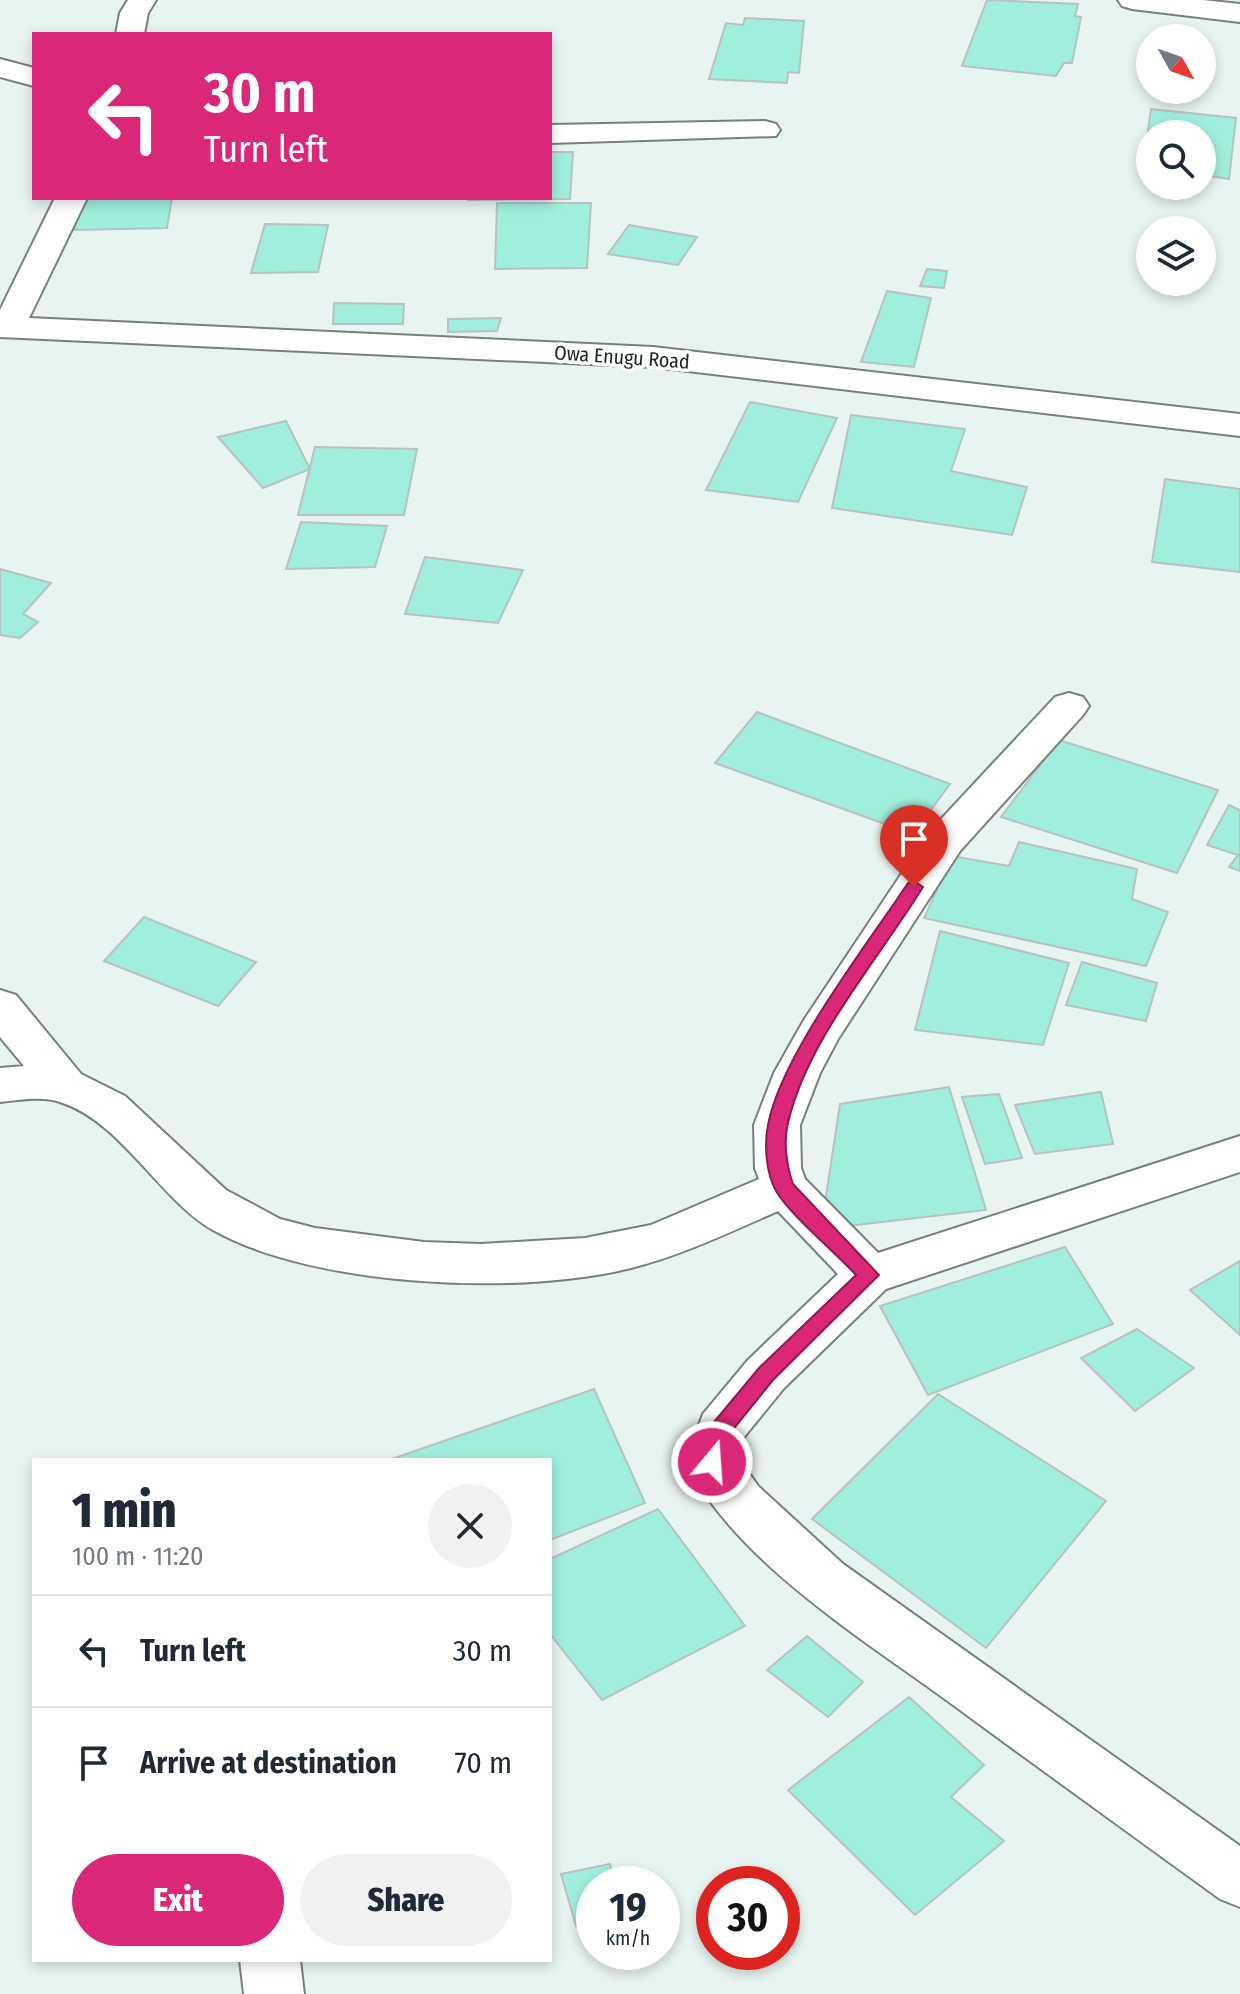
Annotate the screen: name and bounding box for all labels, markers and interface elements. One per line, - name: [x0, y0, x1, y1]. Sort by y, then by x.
- north arrow: [1136, 24, 1216, 104]
- map controls: [1136, 24, 1216, 296]
- text: 30 m: [204, 60, 315, 127]
- icon: left: [72, 64, 176, 168]
- button: search: [1136, 120, 1216, 200]
- text: Turn left: [204, 128, 328, 172]
- button: layers: [1136, 216, 1216, 296]
- street label: Owa Enugu Road: [553, 340, 691, 374]
- pin: [880, 805, 948, 887]
- icon: arrive: [892, 817, 936, 861]
- position arrow: [670, 1420, 754, 1504]
- text: 1 min: [72, 1482, 176, 1540]
- button: close: [428, 1484, 512, 1568]
- text: 100 m · 11:20: [72, 1541, 204, 1572]
- icon: left: [72, 1629, 116, 1673]
- text: Turn left: [140, 1633, 246, 1669]
- text: 30 m: [453, 1633, 512, 1669]
- icon: arrive: [72, 1741, 116, 1785]
- text: Arrive at destination: [140, 1745, 397, 1781]
- text: 70 m: [454, 1745, 512, 1781]
- button: Exit: [72, 1854, 284, 1946]
- button: Share: [300, 1854, 512, 1946]
- speed limit sign: 30: [696, 1866, 800, 1970]
- text: 19: [609, 1884, 647, 1932]
- text: km/h: [606, 1926, 650, 1950]

